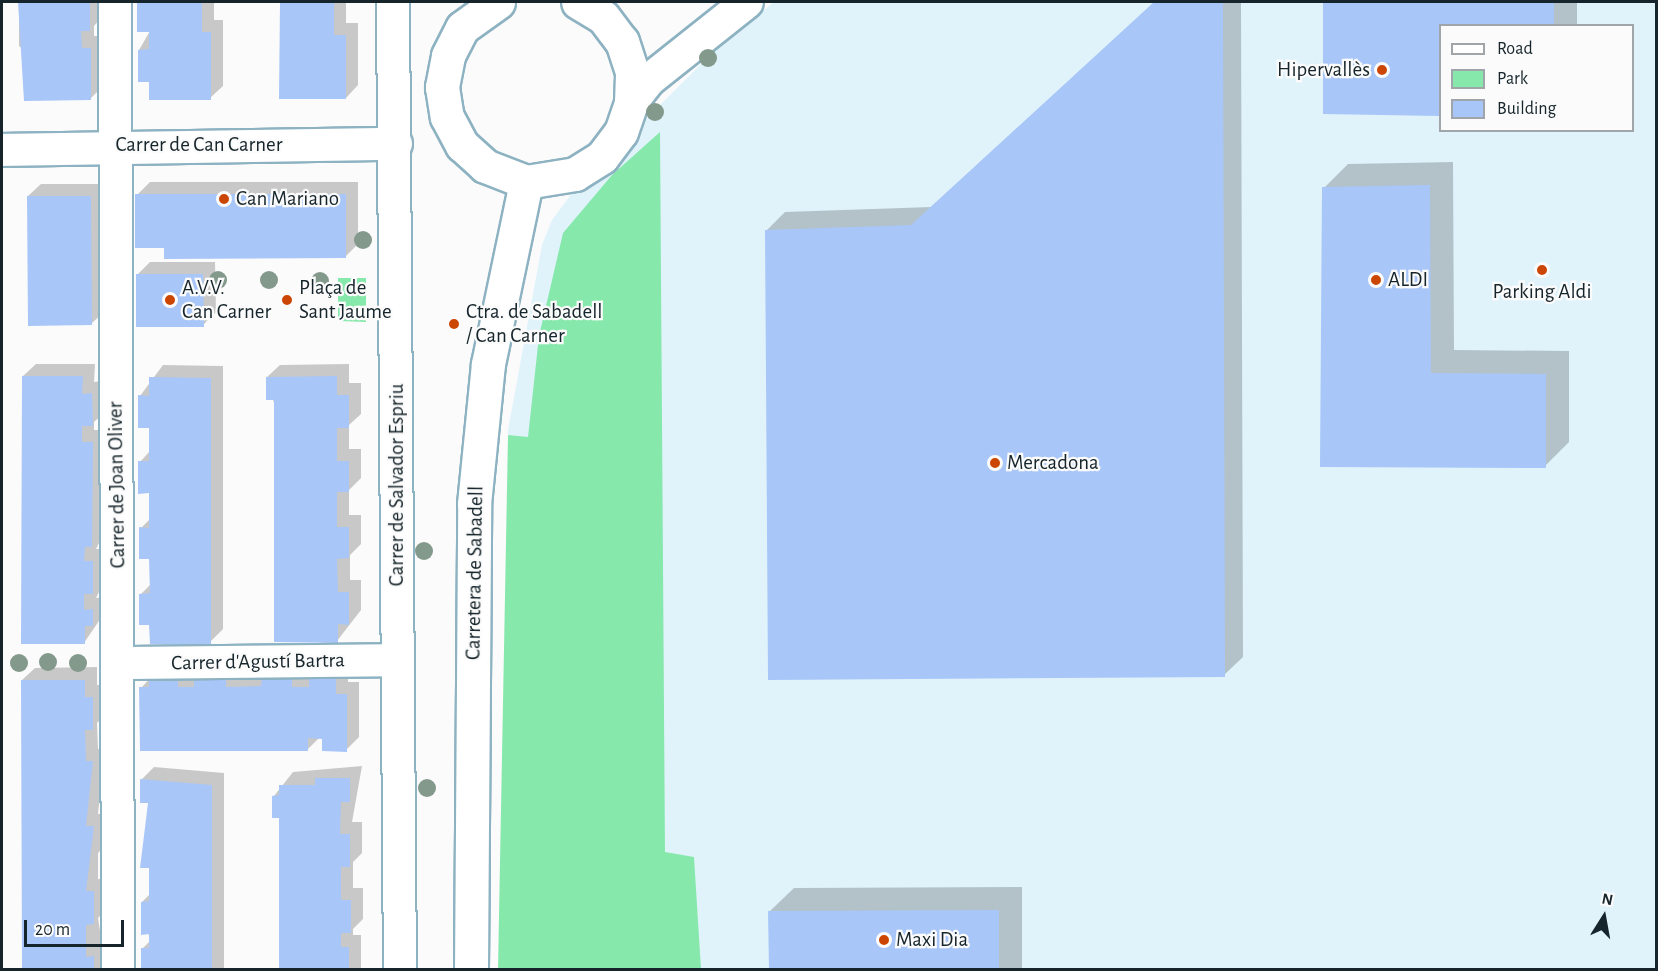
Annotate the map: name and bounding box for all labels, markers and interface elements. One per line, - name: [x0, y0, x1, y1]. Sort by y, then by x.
- legend: [1439, 24, 1634, 132]
- text: Road: [1497, 40, 1533, 58]
- place label: Hipervallès: [1277, 57, 1370, 83]
- marker: Hipervallès: [1375, 63, 1389, 77]
- text: Park: [1497, 70, 1528, 88]
- text: Building: [1497, 100, 1556, 118]
- street label: Carrer de Can Carner: [115, 132, 283, 158]
- place label: Can Mariano: [236, 186, 339, 212]
- marker: Can Mariano: [217, 192, 231, 206]
- marker: Parking Aldi: [1535, 263, 1549, 277]
- place label: ALDI: [1388, 267, 1428, 293]
- marker: ALDI: [1369, 273, 1383, 287]
- place label: A.V.V. Can Carner: [182, 275, 271, 325]
- place label: Plaça de Sant Jaume: [299, 275, 392, 325]
- place label: Parking Aldi: [1492, 279, 1592, 305]
- marker: A.V.V. Can Carner: [163, 293, 177, 307]
- marker: Plaça de Sant Jaume: [280, 293, 294, 307]
- place label: Ctra. de Sabadell / Can Carner: [466, 299, 603, 349]
- marker: Ctra. de Sabadell / Can Carner: [447, 317, 461, 331]
- street label: Carrer de Salvador Espriu: [384, 384, 410, 586]
- street label: Carrer de Joan Oliver: [103, 401, 131, 569]
- place label: Mercadona: [1007, 450, 1099, 476]
- marker: Mercadona: [988, 456, 1002, 470]
- street label: Carretera de Sabadell: [461, 486, 489, 660]
- street label: Carrer d'Agustí Bartra: [171, 648, 345, 676]
- north arrow: [1574, 887, 1634, 947]
- text: N: [1600, 890, 1614, 908]
- scale bar: [27, 908, 128, 946]
- text: 20 m: [35, 921, 70, 939]
- place label: Maxi Dia: [896, 927, 968, 953]
- marker: Maxi Dia: [877, 933, 891, 947]

